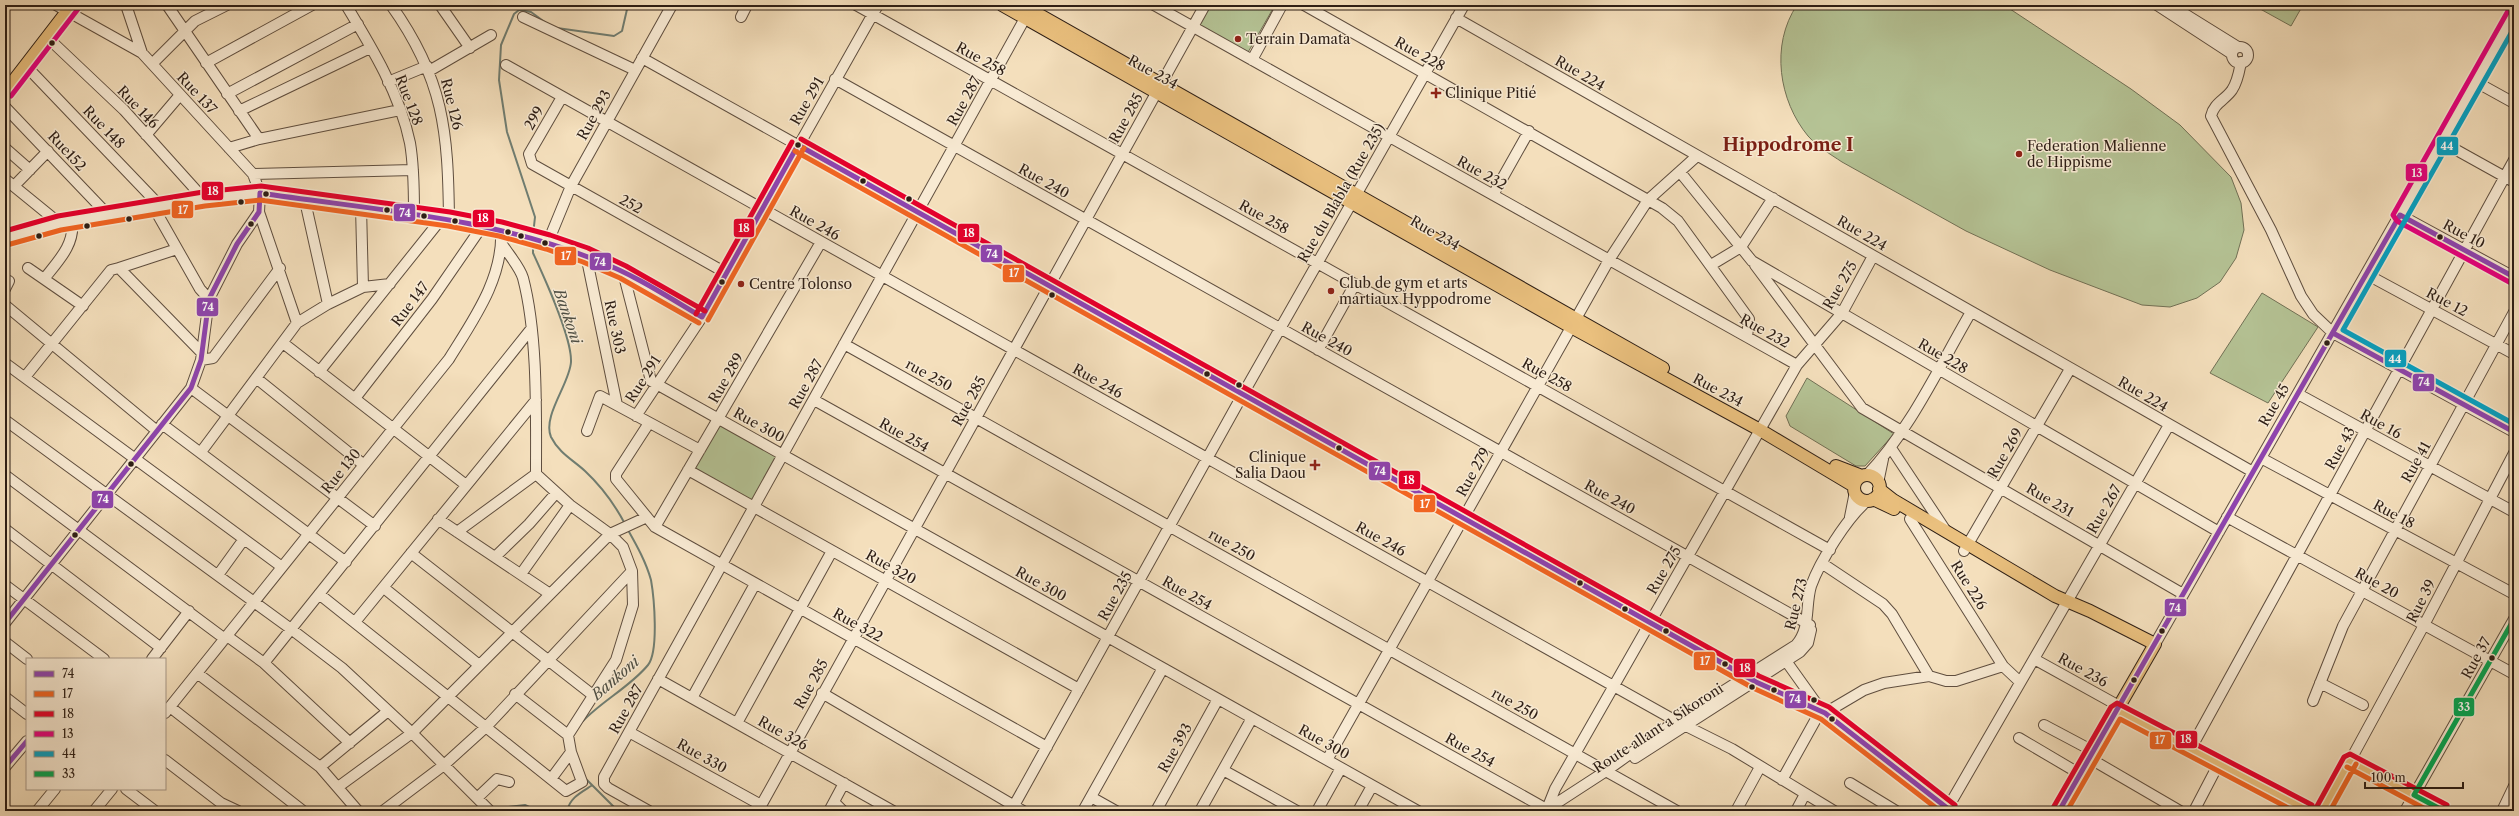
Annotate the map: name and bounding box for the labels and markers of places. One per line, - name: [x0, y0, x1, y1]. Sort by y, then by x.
- place label: Terrain Damata: [1246, 30, 1351, 48]
- marker: Terrain Damata: [1233, 34, 1243, 44]
- unlabelled marker: [47, 38, 57, 48]
- place label: Clinique Pitié: [1445, 84, 1537, 102]
- marker: Clinique Pitié: [1430, 87, 1442, 99]
- place label: Federation Malienne de Hippisme: [2027, 137, 2166, 171]
- unlabelled marker: [793, 140, 803, 150]
- marker: Federation Malienne de Hippisme: [2014, 149, 2024, 159]
- unlabelled marker: [858, 176, 868, 186]
- unlabelled marker: [261, 189, 271, 199]
- unlabelled marker: [904, 194, 914, 204]
- unlabelled marker: [236, 197, 246, 207]
- unlabelled marker: [382, 205, 392, 215]
- unlabelled marker: [419, 211, 429, 221]
- unlabelled marker: [124, 214, 134, 224]
- unlabelled marker: [450, 216, 460, 226]
- unlabelled marker: [246, 219, 256, 229]
- unlabelled marker: [82, 221, 92, 231]
- unlabelled marker: [503, 227, 513, 237]
- unlabelled marker: [34, 231, 44, 241]
- unlabelled marker: [516, 231, 526, 241]
- unlabelled marker: [2435, 232, 2445, 242]
- unlabelled marker: [540, 238, 550, 248]
- place label: Club de gym et arts martiaux Hyppodrome: [1339, 274, 1491, 308]
- place label: Centre Tolonso: [749, 275, 852, 293]
- unlabelled marker: [717, 277, 727, 287]
- marker: Centre Tolonso: [736, 279, 746, 289]
- marker: Club de gym et arts martiaux Hyppodrome: [1326, 286, 1336, 296]
- unlabelled marker: [1047, 290, 1057, 300]
- unlabelled marker: [2322, 338, 2332, 348]
- unlabelled marker: [1202, 369, 1212, 379]
- unlabelled marker: [1234, 380, 1244, 390]
- unlabelled marker: [1334, 443, 1344, 453]
- place label: Clinique Salia Daou: [1235, 448, 1306, 482]
- unlabelled marker: [126, 459, 136, 469]
- marker: Clinique Salia Daou: [1309, 459, 1321, 471]
- unlabelled marker: [70, 530, 80, 540]
- unlabelled marker: [1575, 578, 1585, 588]
- unlabelled marker: [1620, 604, 1630, 614]
- unlabelled marker: [1661, 626, 1671, 636]
- unlabelled marker: [2157, 626, 2167, 636]
- unlabelled marker: [2487, 653, 2497, 663]
- unlabelled marker: [1720, 659, 1730, 669]
- unlabelled marker: [2129, 675, 2139, 685]
- unlabelled marker: [1747, 682, 1757, 692]
- unlabelled marker: [1769, 685, 1779, 695]
- unlabelled marker: [1809, 695, 1819, 705]
- unlabelled marker: [1827, 714, 1837, 724]

